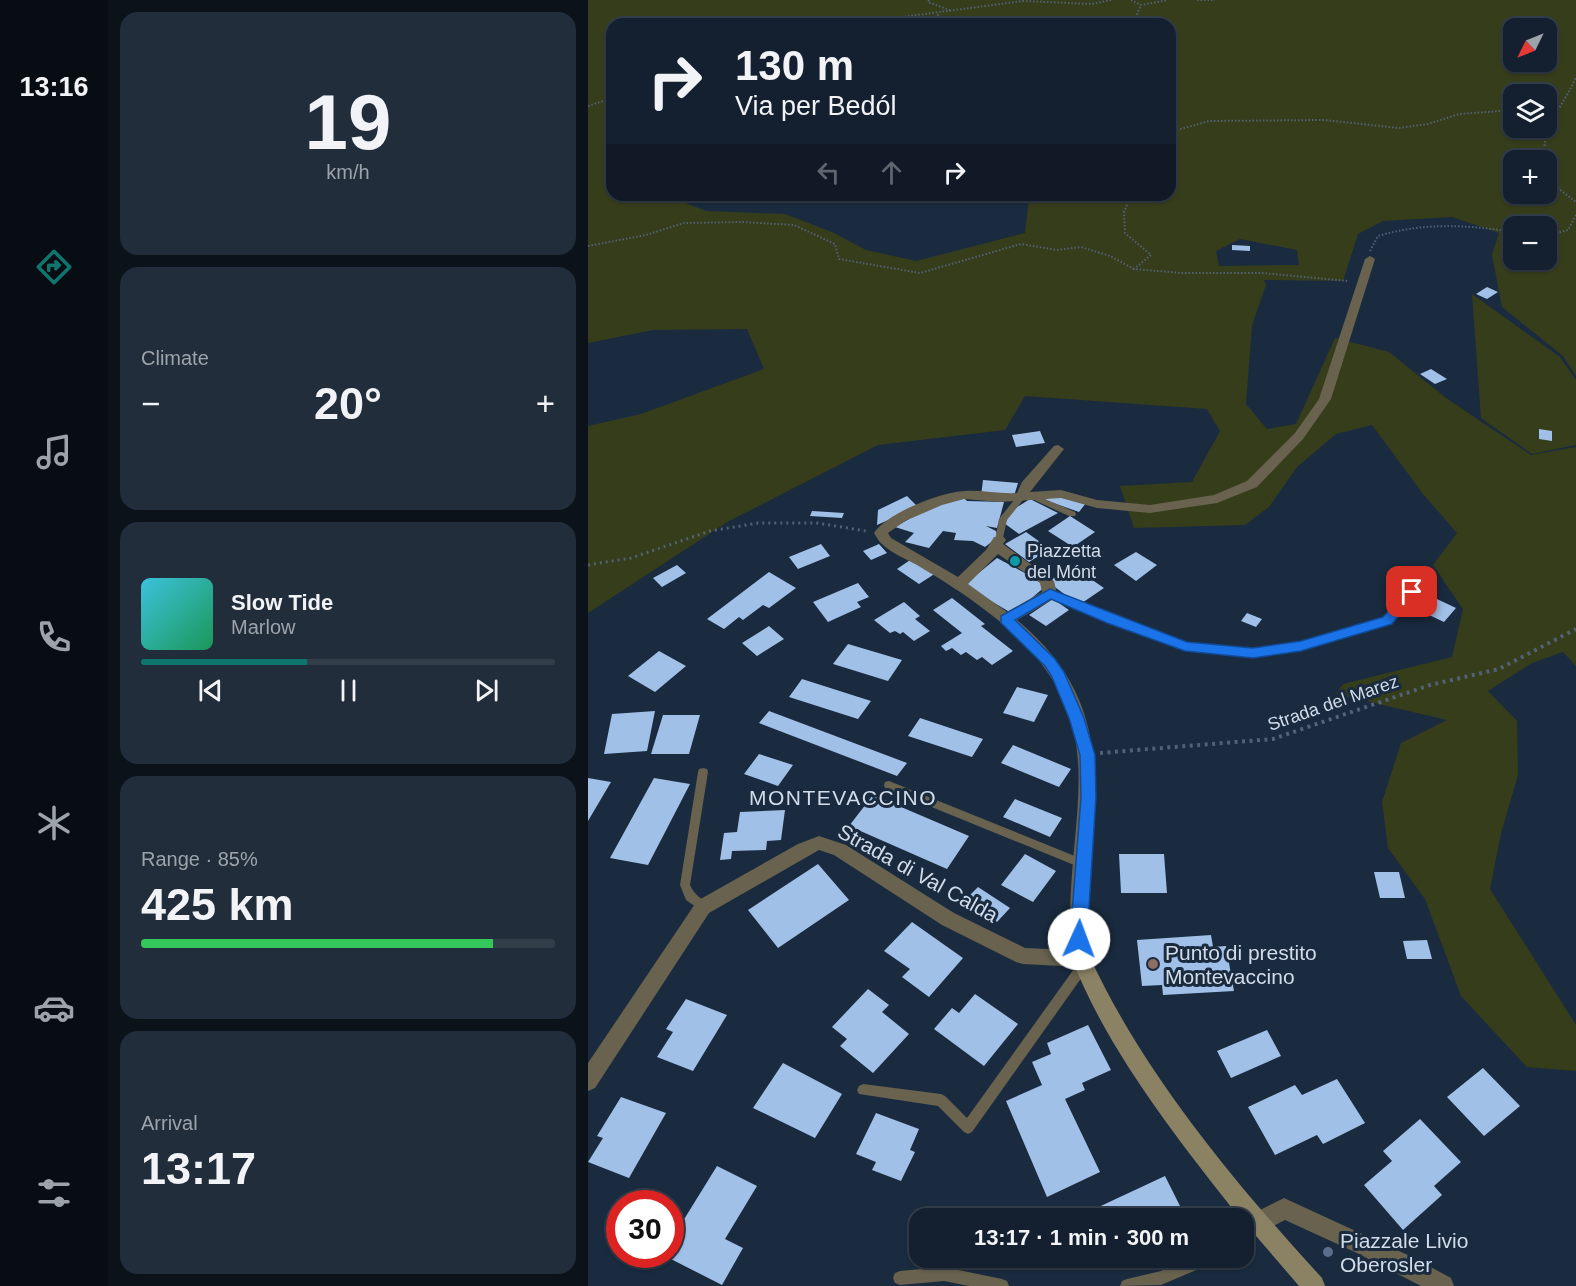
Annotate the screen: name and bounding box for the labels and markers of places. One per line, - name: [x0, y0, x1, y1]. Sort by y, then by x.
- place label: Piazzetta del Mónt: [1027, 541, 1102, 582]
- marker: Piazzetta del Mónt: [1008, 554, 1022, 568]
- pin: [1386, 566, 1437, 617]
- place label: Punto di prestito Montevaccino: [1165, 941, 1317, 988]
- marker: Punto di prestito Montevaccino: [1146, 957, 1160, 971]
- place label: Piazzale Livio Oberosler: [1340, 1229, 1468, 1276]
- marker: Piazzale Livio Oberosler: [1321, 1245, 1335, 1259]

